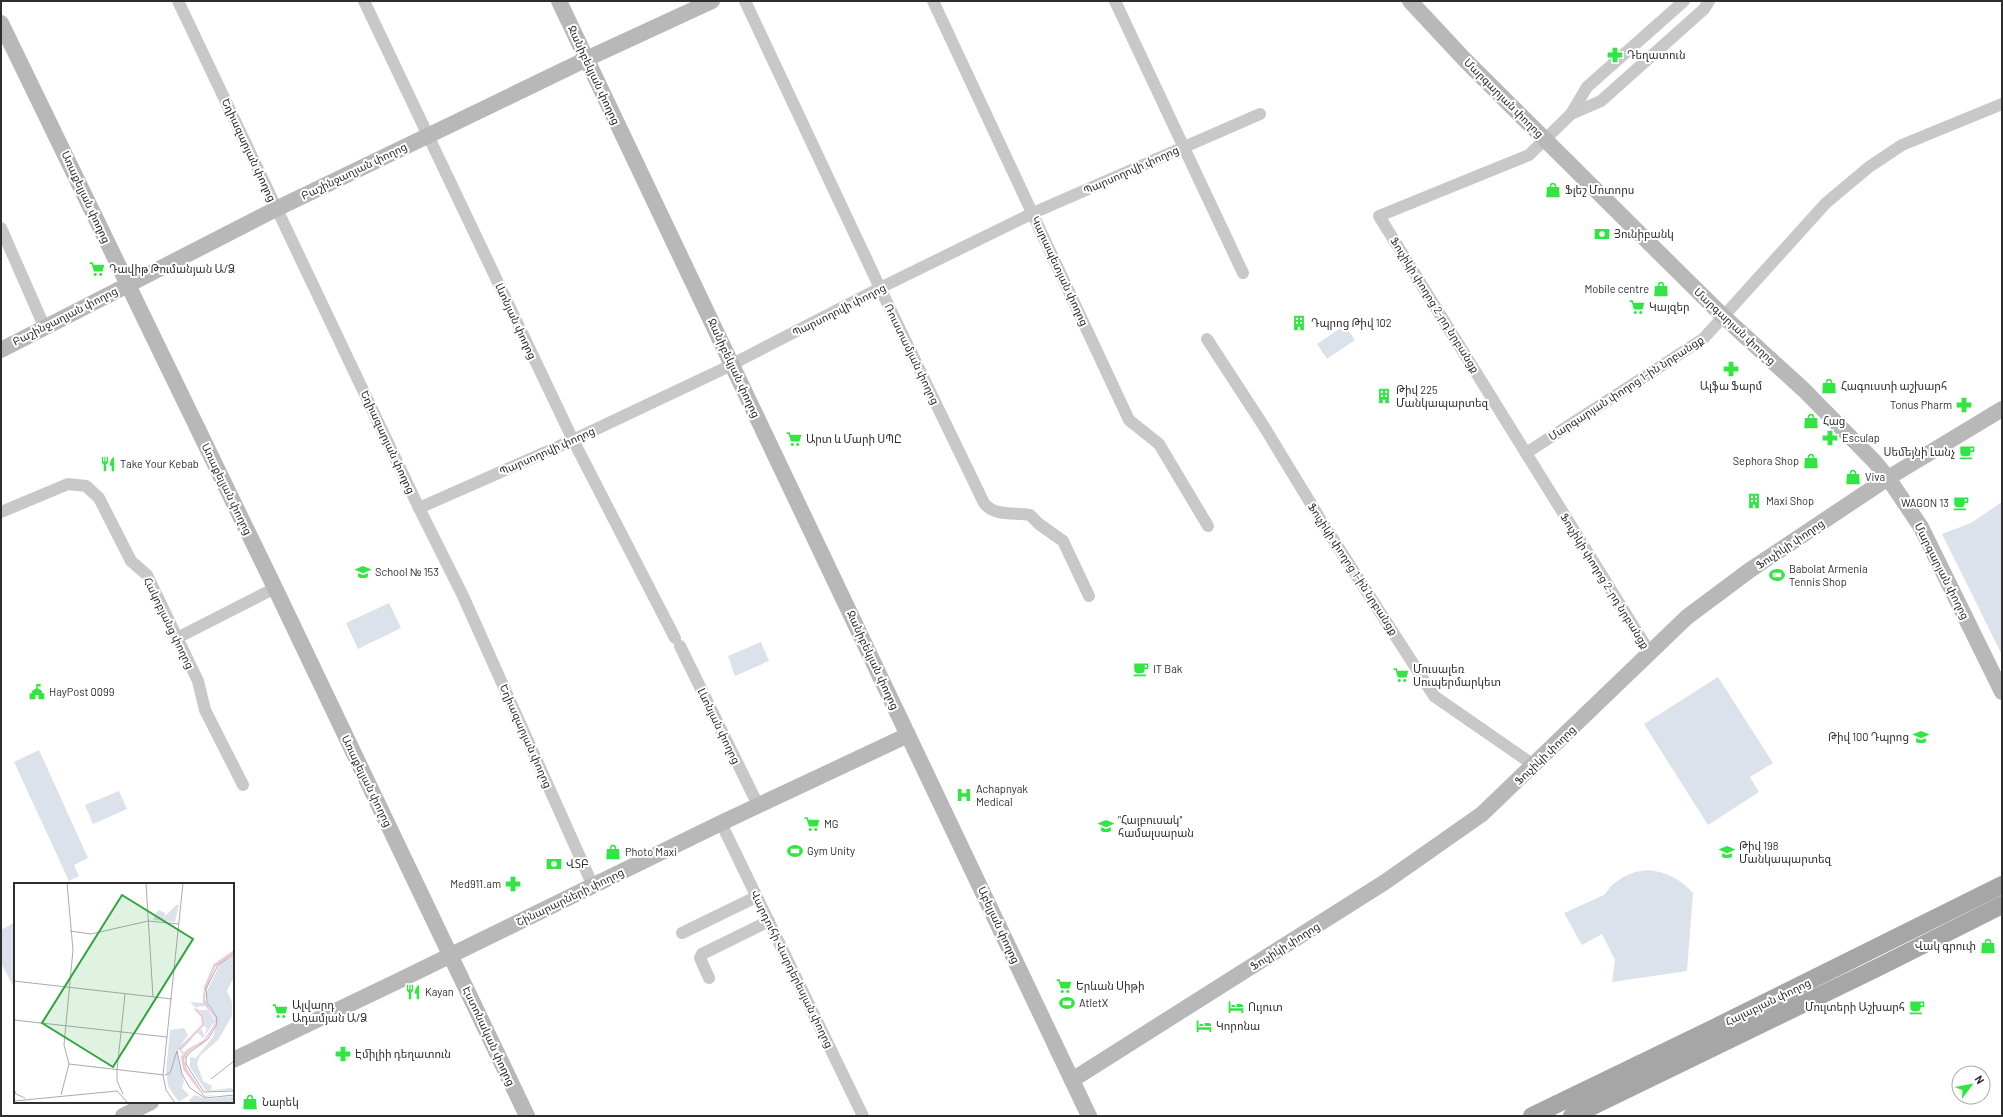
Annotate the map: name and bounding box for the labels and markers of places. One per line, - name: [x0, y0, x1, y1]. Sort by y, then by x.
- pharmacy icon: Դեղատուն: [1606, 46, 1624, 64]
- place label: Դեղատուն: [1627, 48, 1685, 62]
- shop icon: Ֆլեշ Մոտորս: [1544, 181, 1562, 199]
- place label: Ֆլեշ Մոտորս: [1565, 183, 1634, 197]
- bank icon: Յունիբանկ: [1593, 225, 1611, 243]
- place label: Յունիբանկ: [1614, 227, 1674, 241]
- supermarket icon: Դավիթ Թումանյան Ա/Ձ: [88, 260, 106, 278]
- place label: Դավիթ Թումանյան Ա/Ձ: [109, 262, 235, 276]
- shop icon: Mobile centre: [1652, 280, 1670, 298]
- place label: Mobile centre: [1584, 282, 1649, 295]
- supermarket icon: Կայզեր: [1628, 298, 1646, 316]
- place label: Կայզեր: [1649, 300, 1690, 314]
- building icon: Դպրոց Թիվ 102: [1290, 314, 1308, 332]
- place label: Դպրոց Թիվ 102: [1311, 316, 1392, 330]
- pharmacy icon: Ալֆա Ֆարմ: [1722, 360, 1740, 378]
- shop icon: Հագուստի աշխարհ: [1820, 377, 1838, 395]
- place label: Ալֆա Ֆարմ: [1700, 379, 1763, 393]
- place label: Հագուստի աշխարհ: [1841, 379, 1947, 393]
- place label: Թիվ 225 Մանկապարտեզ: [1396, 383, 1490, 410]
- building icon: Թիվ 225 Մանկապարտեզ: [1375, 387, 1393, 405]
- pharmacy icon: Tonus Pharm: [1955, 396, 1973, 414]
- place label: Tonus Pharm: [1890, 398, 1952, 411]
- shop icon: Հաց: [1802, 412, 1820, 430]
- place label: Հաց: [1823, 414, 1845, 428]
- pharmacy icon: Esculap: [1821, 429, 1839, 447]
- supermarket icon: Արտ և Մարի ՍՊԸ: [785, 430, 803, 448]
- place label: Esculap: [1842, 431, 1880, 444]
- place label: Արտ և Մարի ՍՊԸ: [806, 432, 902, 446]
- cafe icon: Սեմեյնի Լանչ: [1958, 443, 1976, 461]
- place label: Սեմեյնի Լանչ: [1883, 445, 1955, 459]
- shop icon: Sephora Shop: [1802, 452, 1820, 470]
- place label: Sephora Shop: [1733, 454, 1799, 467]
- restaurant icon: Take Your Kebab: [99, 455, 117, 473]
- place label: Take Your Kebab: [120, 457, 199, 470]
- shop icon: Viva: [1844, 468, 1862, 486]
- place label: Viva: [1865, 470, 1885, 483]
- building icon: Maxi Shop: [1745, 492, 1763, 510]
- place label: Maxi Shop: [1766, 494, 1814, 507]
- cafe icon: WAGON 13: [1952, 494, 1970, 512]
- place label: WAGON 13: [1901, 496, 1949, 509]
- place label: Babolat Armenia Tennis Shop: [1789, 562, 1868, 588]
- school or university icon: School № 153: [354, 563, 372, 581]
- place label: School № 153: [375, 565, 439, 578]
- sports icon: Babolat Armenia Tennis Shop: [1768, 566, 1786, 584]
- cafe icon: IT Bak: [1132, 660, 1150, 678]
- place label: IT Bak: [1153, 662, 1183, 675]
- place label: Մուսալեռ Սուպերմարկետ: [1413, 662, 1501, 689]
- supermarket icon: Մուսալեռ Սուպերմարկետ: [1392, 666, 1410, 684]
- public building icon: HayPost 0099: [28, 683, 46, 701]
- place label: HayPost 0099: [49, 685, 115, 698]
- school or university icon: Թիվ 100 Դպրոց: [1912, 728, 1930, 746]
- place label: Թիվ 100 Դպրոց: [1828, 730, 1909, 744]
- place label: Achapnyak Medical: [976, 782, 1028, 808]
- hospital icon: Achapnyak Medical: [955, 786, 973, 804]
- place label: "Հայբուսակ" համալսարան: [1118, 813, 1194, 840]
- supermarket icon: MG: [803, 815, 821, 833]
- place label: MG: [824, 817, 839, 830]
- school or university icon: "Հայբուսակ" համալսարան: [1097, 817, 1115, 835]
- place label: Թիվ 198 Մանկապարտեզ: [1739, 839, 1833, 866]
- sports icon: Gym Unity: [786, 842, 804, 860]
- shop icon: Photo Maxi: [604, 843, 622, 861]
- school or university icon: Թիվ 198 Մանկապարտեզ: [1718, 843, 1736, 861]
- place label: Gym Unity: [807, 844, 855, 857]
- place label: Photo Maxi: [625, 845, 677, 858]
- bank icon: ՎՏԲ: [545, 855, 563, 873]
- place label: ՎՏԲ: [566, 857, 589, 870]
- pharmacy icon: Med911.am: [504, 875, 522, 893]
- place label: Med911.am: [450, 877, 501, 890]
- shop icon: Վակ գրուփ: [1979, 937, 1997, 955]
- place label: Վակ գրուփ: [1915, 939, 1976, 953]
- supermarket icon: Երևան Սիթի: [1055, 977, 1073, 995]
- place label: Երևան Սիթի: [1076, 979, 1145, 993]
- restaurant icon: Kayan: [404, 983, 422, 1001]
- place label: Kayan: [425, 985, 454, 998]
- sports icon: AtletX: [1058, 994, 1076, 1012]
- place label: AtletX: [1079, 996, 1109, 1009]
- place label: Ալվարդ Ադամյան Ա/Ձ: [292, 998, 367, 1025]
- hotel icon: Ույուտ: [1227, 998, 1245, 1016]
- cafe icon: Մուլտերի Աշխարհ: [1908, 998, 1926, 1016]
- place label: Ույուտ: [1248, 1000, 1283, 1014]
- place label: Մուլտերի Աշխարհ: [1805, 1000, 1905, 1014]
- supermarket icon: Ալվարդ Ադամյան Ա/Ձ: [271, 1002, 289, 1020]
- hotel icon: Կորոնա: [1195, 1017, 1213, 1035]
- place label: Կորոնա: [1216, 1019, 1260, 1033]
- pharmacy icon: Էմիլիի դեղատուն: [334, 1045, 352, 1063]
- place label: Էմիլիի դեղատուն: [355, 1047, 451, 1061]
- shop icon: Նարեկ: [241, 1093, 259, 1111]
- place label: Նարեկ: [262, 1095, 299, 1109]

